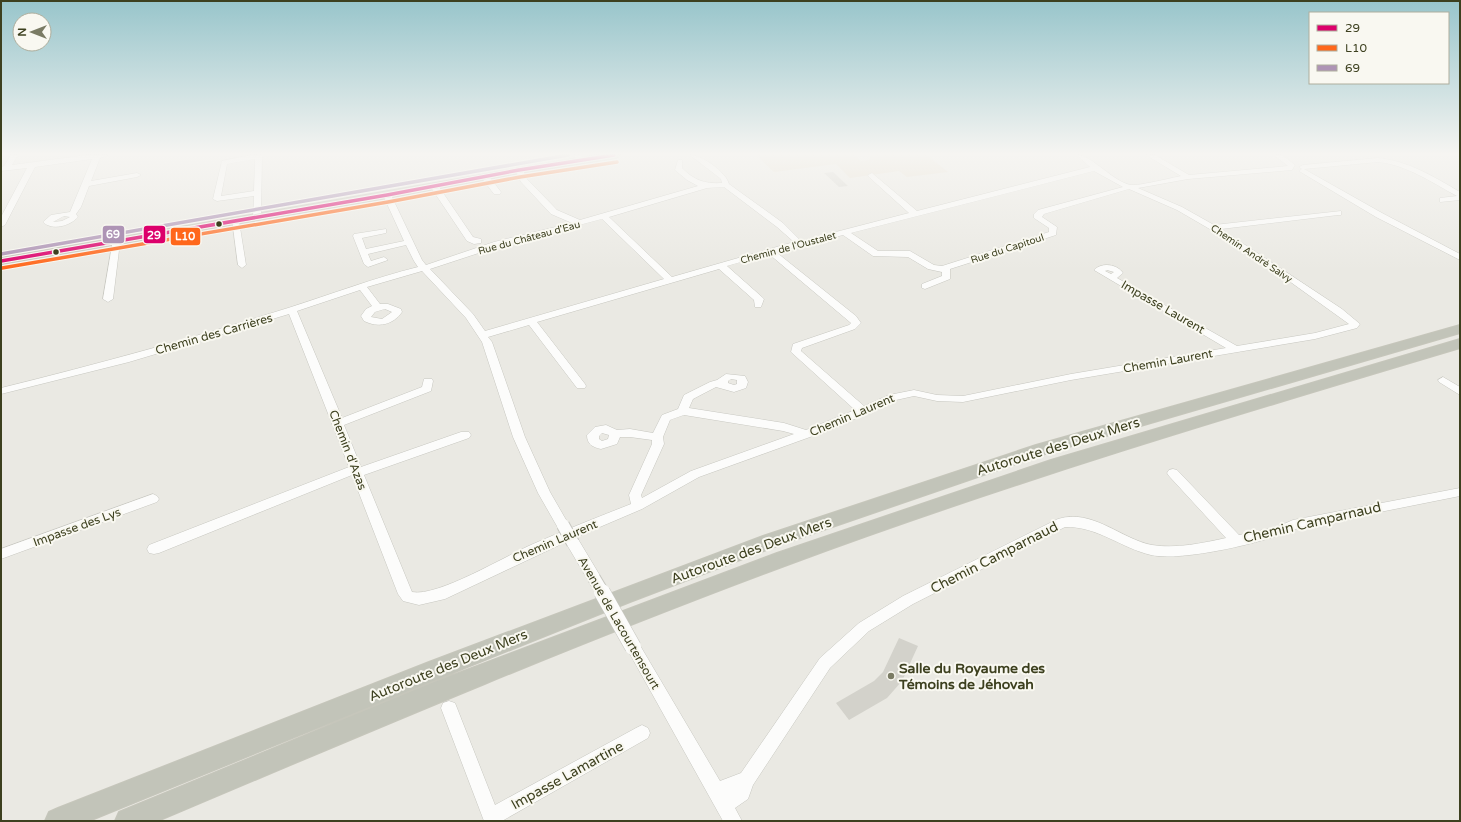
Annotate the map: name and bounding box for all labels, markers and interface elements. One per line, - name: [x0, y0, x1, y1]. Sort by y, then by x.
- north arrow: [12, 12, 52, 52]
- legend: [1309, 12, 1449, 84]
- text: 29: [1345, 21, 1360, 35]
- text: N: [16, 28, 29, 36]
- text: L10: [1345, 41, 1367, 55]
- text: 69: [1345, 61, 1360, 75]
- unlabelled marker: [214, 219, 224, 229]
- street label: Rue du Château d'Eau: [477, 219, 582, 257]
- street label: Chemin André Salvy: [1208, 222, 1295, 286]
- line badge: 69: [102, 225, 125, 244]
- line badge: 29: [143, 225, 166, 244]
- line badge: L10: [170, 227, 201, 246]
- text: 69: [106, 228, 120, 241]
- text: 29: [147, 229, 161, 242]
- street label: Chemin de l'Oustalet: [739, 229, 838, 267]
- text: L10: [175, 230, 195, 243]
- street label: Rue du Capitoul: [969, 231, 1045, 266]
- unlabelled marker: [51, 247, 61, 257]
- street label: Impasse Laurent: [1119, 277, 1208, 337]
- street label: Chemin des Carrières: [154, 311, 274, 357]
- street label: Chemin Laurent: [1122, 346, 1214, 376]
- street label: Chemin Laurent: [807, 391, 897, 439]
- street label: Chemin d'Azas: [326, 408, 370, 492]
- street label: Autoroute des Deux Mers: [975, 413, 1142, 479]
- street label: Chemin Camparnaud: [1242, 498, 1383, 547]
- street label: Impasse des Lys: [31, 505, 123, 549]
- street label: Autoroute des Deux Mers: [669, 513, 834, 587]
- street label: Chemin Laurent: [510, 517, 600, 565]
- street label: Chemin Camparnaud: [928, 518, 1061, 597]
- street label: Avenue de Lacourtensourt: [575, 554, 663, 692]
- street label: Autoroute des Deux Mers: [366, 626, 530, 705]
- place label: Salle du Royaume des Témoins de Jéhovah: [898, 660, 1045, 693]
- marker: Salle du Royaume des Témoins de Jéhovah: [886, 671, 896, 681]
- street label: Impasse Lamartine: [508, 737, 626, 813]

